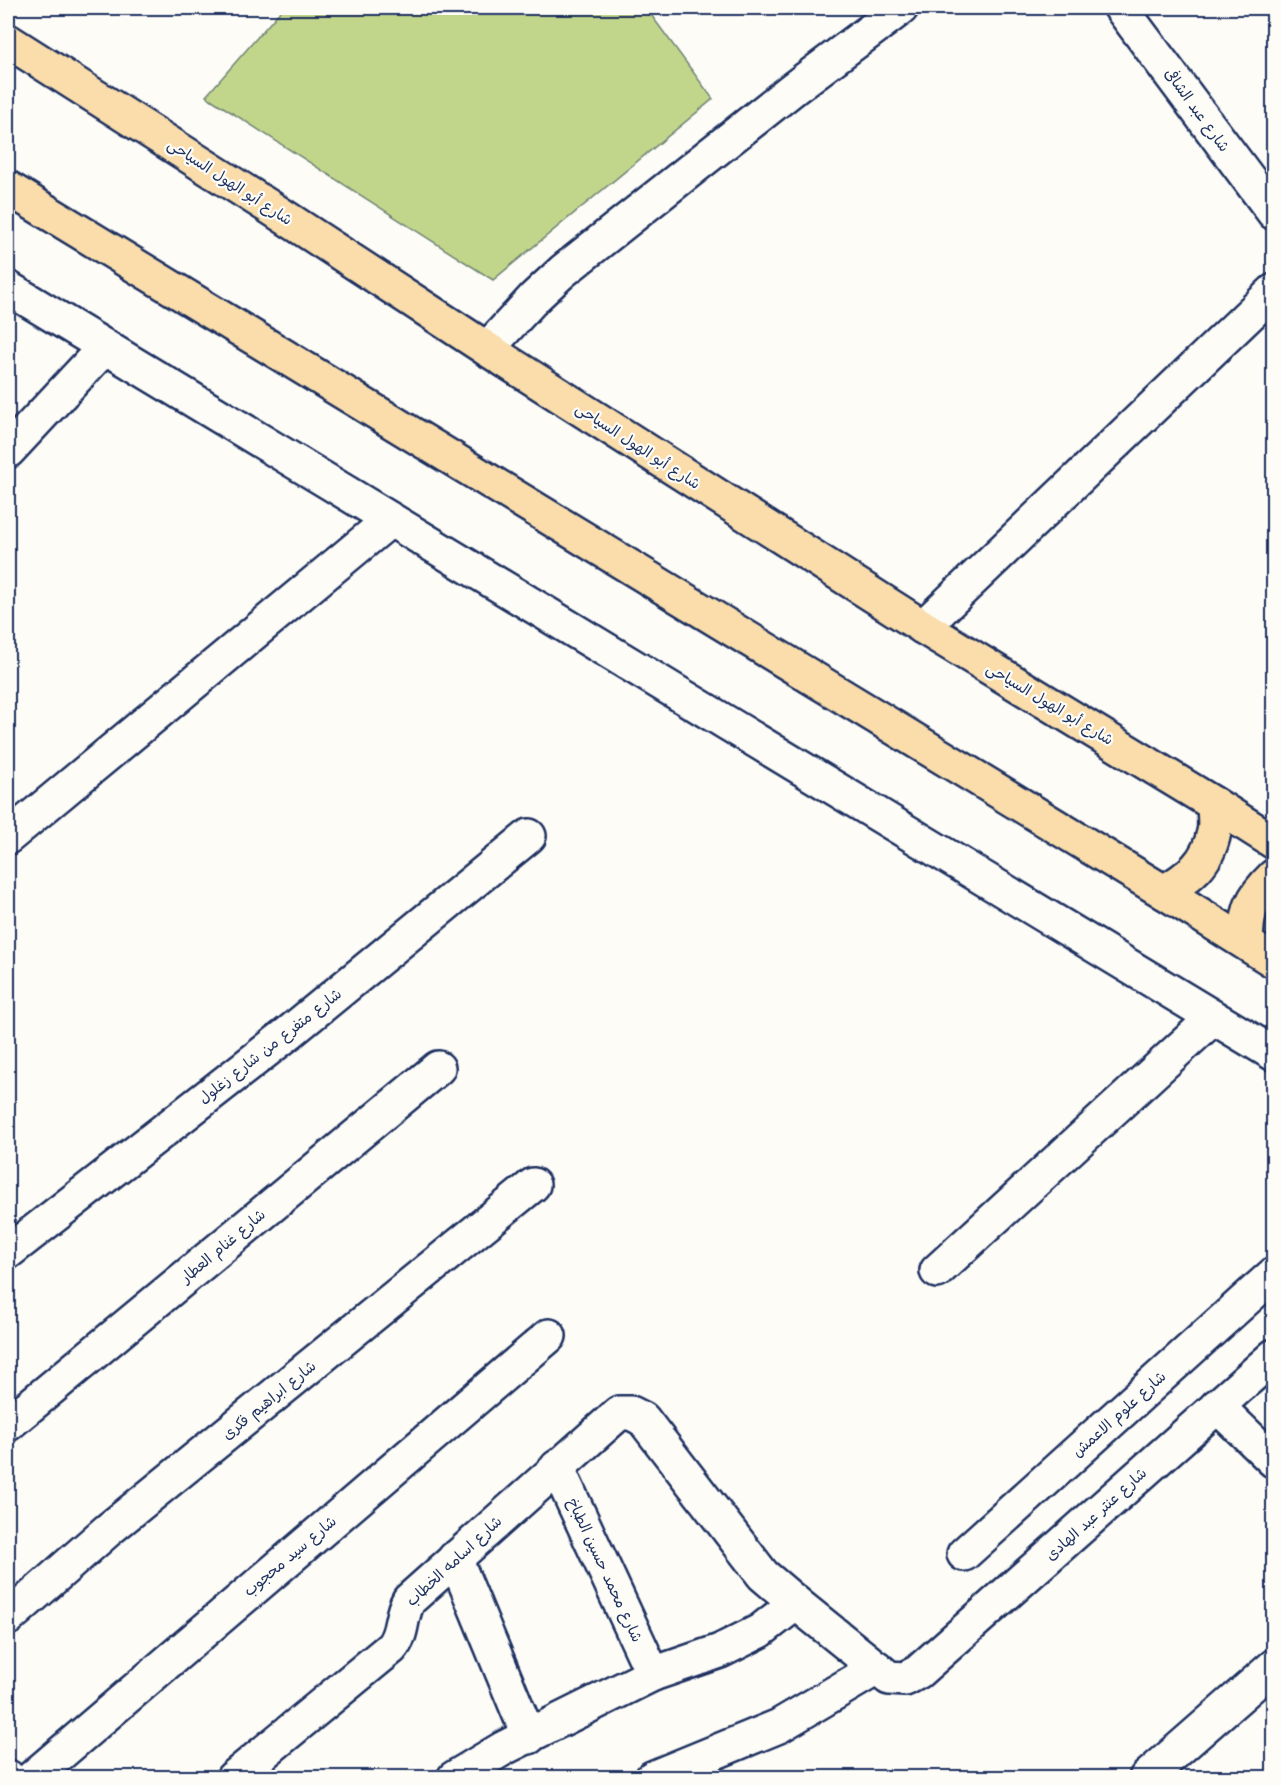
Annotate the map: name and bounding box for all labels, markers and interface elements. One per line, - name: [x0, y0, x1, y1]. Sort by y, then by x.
- street label: شارع عبد الشافى: [1160, 64, 1234, 156]
- street label: شارع أبو الهول السياحى: [164, 134, 296, 230]
- street label: شارع أبو الهول السياحى: [572, 398, 704, 494]
- street label: شارع أبو الهول السياحى: [983, 658, 1117, 750]
- street label: شارع متفرع من شارع زغلول: [194, 984, 346, 1108]
- street label: شارع غنام العطار: [176, 1205, 271, 1290]
- street label: شارع ابراهيم فكرى: [218, 1356, 321, 1446]
- street label: شارع علوم الاعمش: [1068, 1366, 1172, 1463]
- street label: شارع عنتر عبد الهادى: [1041, 1463, 1151, 1565]
- street label: شارع محمد حسين الطباخ: [563, 1495, 647, 1645]
- street label: شارع سيد محجوب: [239, 1511, 341, 1601]
- street label: شارع اسامه الخطاب: [402, 1511, 506, 1611]

